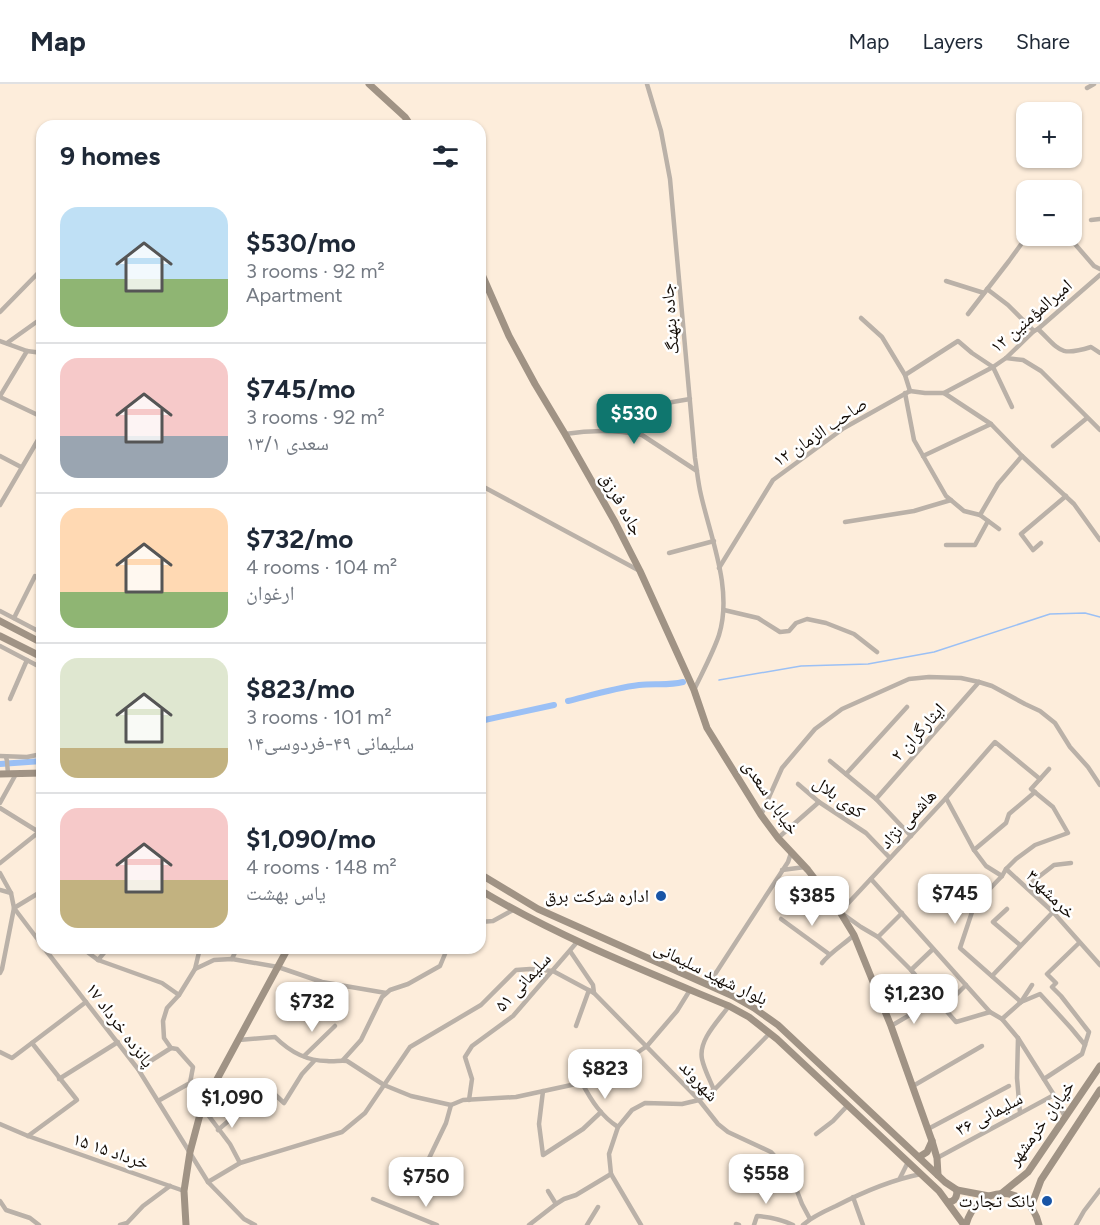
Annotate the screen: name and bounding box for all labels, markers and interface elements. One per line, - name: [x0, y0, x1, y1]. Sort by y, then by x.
- text: Map: [30, 24, 86, 58]
- text: Map: [849, 29, 889, 54]
- text: Layers: [922, 29, 983, 54]
- text: Share: [1016, 29, 1070, 54]
- map controls: [1016, 102, 1082, 246]
- button: +: [1016, 102, 1082, 168]
- text: 9 homes: [60, 140, 160, 172]
- icon: filters: [429, 140, 462, 173]
- button: −: [1016, 180, 1082, 246]
- text: $530/mo: [246, 227, 356, 259]
- icon: home: [108, 231, 180, 303]
- text: 3 rooms · 92 m²: [246, 259, 385, 283]
- street label: امیرالمؤمنین ۱۲: [986, 274, 1076, 358]
- street label: جاده بنهنگ: [656, 282, 684, 356]
- text: Apartment: [246, 283, 343, 307]
- text: $745/mo: [246, 373, 355, 405]
- icon: home: [108, 382, 180, 454]
- street label: صاحب الزمان ۱۲: [769, 393, 871, 471]
- pin: $530: [598, 394, 670, 445]
- text: $530: [611, 401, 657, 425]
- text: 3 rooms · 92 m²: [246, 405, 385, 429]
- text: سعدی ۱۳/۱: [246, 431, 329, 455]
- street label: جاده فرزق: [596, 469, 648, 539]
- text: $732/mo: [246, 523, 353, 555]
- icon: home: [108, 532, 180, 604]
- text: 4 rooms · 104 m²: [246, 555, 397, 579]
- text: ارغوان: [246, 581, 294, 605]
- text: $823/mo: [246, 673, 355, 705]
- icon: home: [108, 682, 180, 754]
- street label: ایثارگران ۲: [886, 698, 950, 766]
- text: 3 rooms · 101 m²: [246, 705, 392, 729]
- text: سلیمانی ۴۹-فردوسی۱۴: [246, 731, 414, 755]
- street label: خیابان سعدی: [738, 755, 804, 839]
- street label: کوی بلال: [809, 771, 869, 823]
- street label: هاشمی نژاد: [875, 785, 941, 853]
- text: $1,090/mo: [246, 823, 376, 855]
- icon: home: [108, 832, 180, 904]
- text: 4 rooms · 148 m²: [246, 855, 397, 879]
- street label: خرمشهر۳: [1022, 865, 1080, 923]
- pin: $745: [919, 874, 991, 925]
- pin: $385: [776, 876, 848, 927]
- text: یاس بهشت: [246, 881, 326, 905]
- text: $745: [932, 881, 978, 905]
- text: $385: [789, 883, 835, 907]
- place label: اداره شرکت برق: [545, 885, 649, 907]
- marker: اداره شرکت برق: [654, 889, 668, 903]
- street label: بلوار شهید سلیمانی: [651, 936, 771, 1010]
- street label: سلیمانی ۵۱: [490, 948, 556, 1016]
- pin: $1,230: [865, 974, 963, 1025]
- street label: پانزده خرداد ۱۷: [81, 978, 159, 1072]
- text: $1,230: [884, 981, 944, 1005]
- pin: $732: [276, 982, 348, 1033]
- text: $732: [290, 989, 334, 1013]
- pin: $823: [569, 1049, 641, 1100]
- text: $823: [582, 1056, 628, 1080]
- street label: شهروند: [675, 1056, 723, 1106]
- street label: خیابان خرمشهر: [1002, 1076, 1079, 1171]
- pin: $1,090: [183, 1078, 281, 1129]
- text: $1,090: [201, 1085, 263, 1109]
- street label: سلیمانی ۳۶: [952, 1087, 1026, 1141]
- street label: ۱۵ خرداد ۱۵: [70, 1128, 152, 1174]
- pin: $558: [730, 1154, 802, 1205]
- pin: $750: [390, 1157, 462, 1208]
- text: $558: [743, 1161, 789, 1185]
- text: $750: [403, 1164, 449, 1188]
- place label: بانک تجارت: [959, 1190, 1035, 1212]
- marker: بانک تجارت: [1040, 1194, 1054, 1208]

